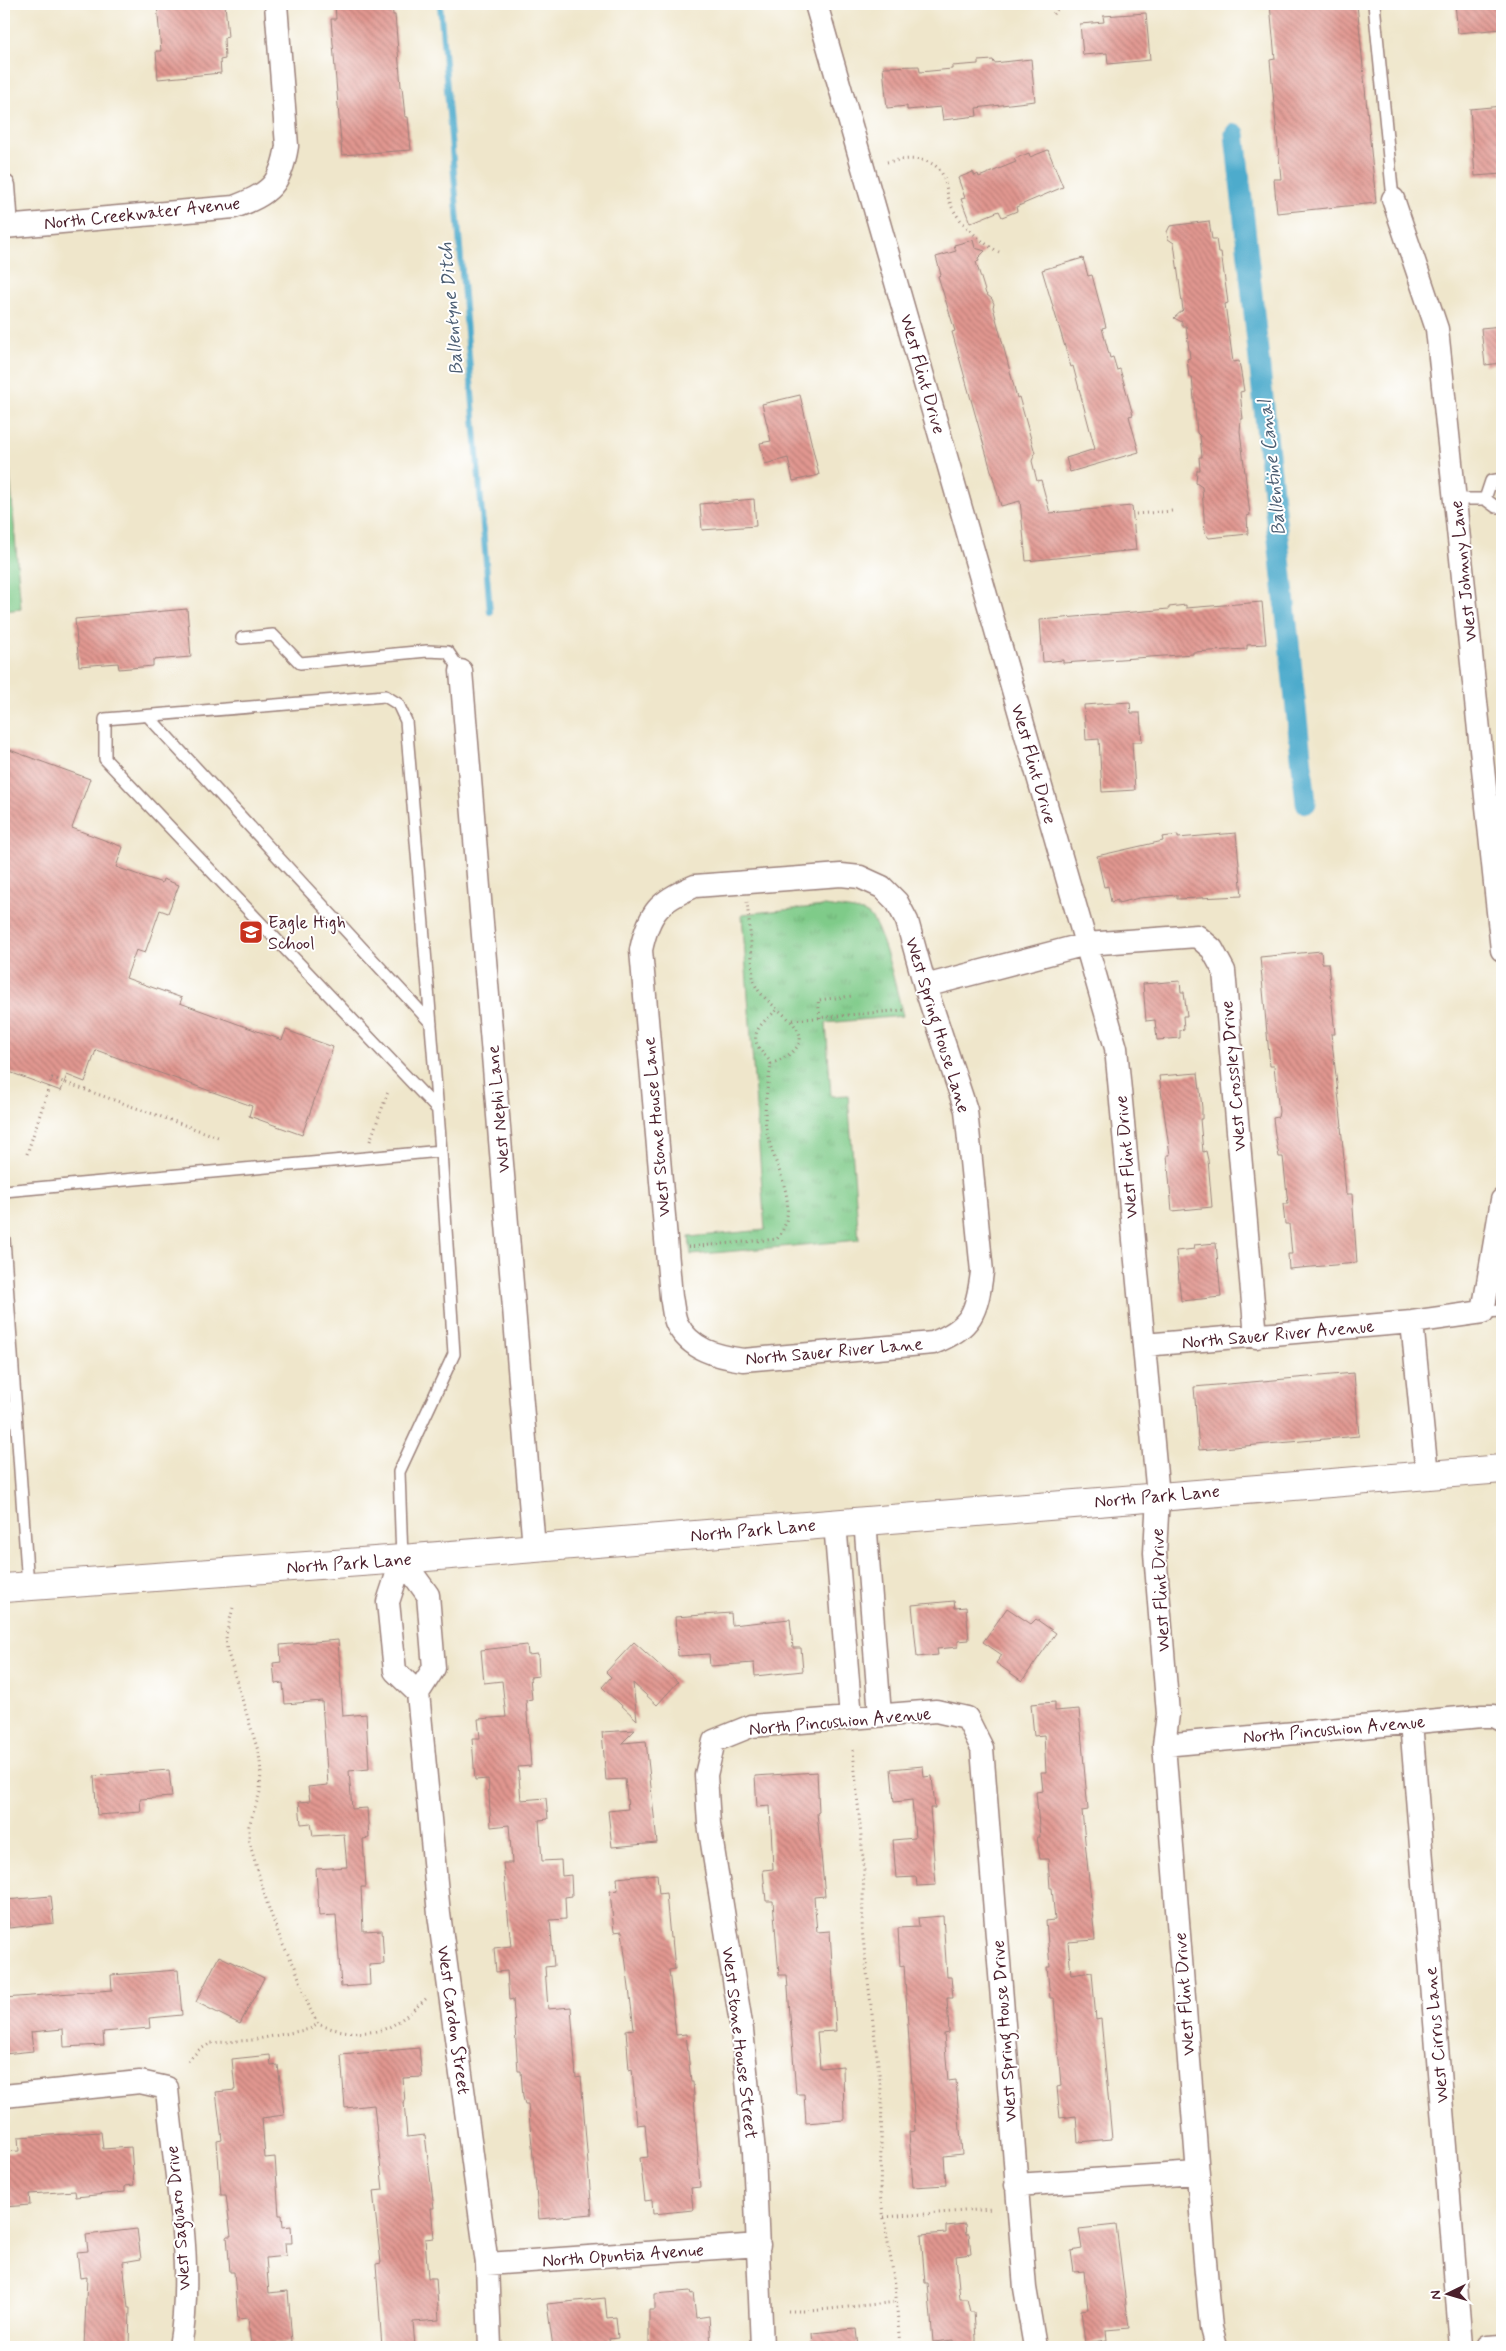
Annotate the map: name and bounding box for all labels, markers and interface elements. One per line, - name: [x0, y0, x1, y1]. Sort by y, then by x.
- street label: North Creekwater Avenue: [43, 192, 241, 236]
- water label: Ballentyne Ditch: [433, 241, 470, 376]
- street label: West Flint Drive: [893, 312, 951, 437]
- water label: Ballentine Canal: [1253, 398, 1292, 537]
- street label: West Johnny Lane: [1445, 499, 1483, 643]
- street label: West Flint Drive: [1004, 702, 1062, 827]
- place label: Eagle High School: [268, 911, 346, 956]
- school or university icon: Eagle High School: [238, 919, 264, 945]
- street label: West Spring House Lane: [897, 934, 975, 1117]
- street label: West Crossley Drive: [1215, 1000, 1253, 1152]
- street label: West Stone House Lane: [637, 1036, 677, 1218]
- street label: West Nephi Lane: [481, 1044, 517, 1174]
- street label: West Flint Drive: [1110, 1094, 1144, 1220]
- street label: North Sauer River Avenue: [1181, 1315, 1376, 1355]
- street label: North Sauer River Lane: [744, 1332, 924, 1372]
- street label: North Park Lane: [1093, 1480, 1221, 1514]
- street label: North Park Lane: [689, 1514, 817, 1548]
- street label: West Flint Drive: [1146, 1528, 1176, 1652]
- street label: North Park Lane: [285, 1548, 413, 1580]
- street label: North Pincushion Avenue: [748, 1702, 932, 1742]
- street label: North Pincushion Avenue: [1242, 1710, 1426, 1750]
- street label: West Flint Drive: [1169, 1931, 1201, 2056]
- street label: West Spring House Drive: [987, 1939, 1025, 2123]
- street label: West Cardon Street: [431, 1944, 475, 2097]
- street label: West Stone House Street: [715, 1946, 763, 2141]
- street label: West Cirrus Lane: [1419, 1966, 1455, 2104]
- street label: West Saguaro Drive: [161, 2144, 199, 2291]
- street label: North Opuntia Avenue: [541, 2238, 705, 2274]
- north arrow: [1424, 2268, 1474, 2318]
- text: N: [1427, 2290, 1445, 2300]

